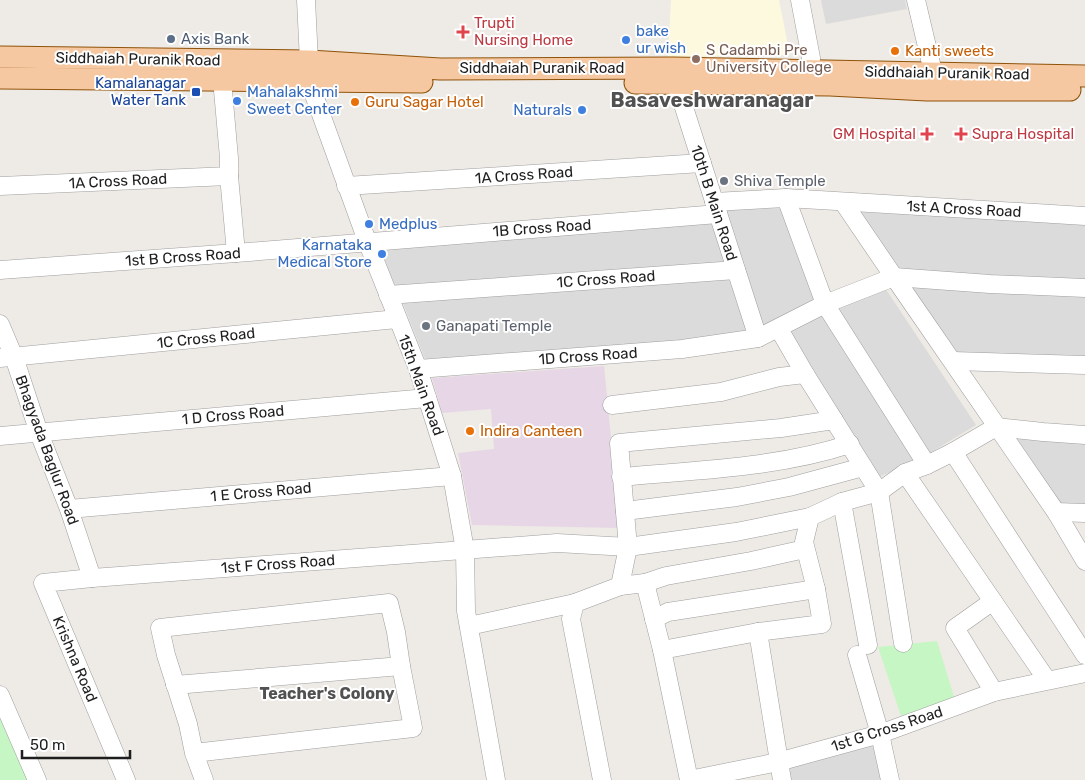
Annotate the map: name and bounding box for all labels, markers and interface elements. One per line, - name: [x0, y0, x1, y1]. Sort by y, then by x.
- place label: Trupti Nursing Home: [474, 14, 573, 49]
- place label: bake ur wish: [636, 22, 686, 57]
- marker: Trupti Nursing Home: [456, 25, 470, 39]
- place label: Axis Bank: [181, 30, 249, 48]
- marker: Axis Bank: [165, 33, 177, 45]
- marker: bake ur wish: [620, 34, 632, 46]
- place label: S Cadambi Pre University College: [706, 41, 832, 76]
- place label: Kanti sweets: [905, 42, 994, 60]
- marker: Kanti sweets: [889, 45, 901, 57]
- street label: Siddhaiah Puranik Road: [55, 49, 221, 69]
- marker: S Cadambi Pre University College: [690, 53, 702, 65]
- street label: Siddhaiah Puranik Road: [460, 59, 625, 77]
- street label: Siddhaiah Puranik Road: [864, 63, 1030, 83]
- place label: Kamalanagar Water Tank: [95, 74, 186, 109]
- place label: Mahalakshmi Sweet Center: [247, 83, 342, 118]
- marker: Kamalanagar Water Tank: [190, 86, 202, 98]
- district label: Basaveshwaranagar: [611, 88, 813, 112]
- place label: Guru Sagar Hotel: [365, 93, 484, 111]
- marker: Mahalakshmi Sweet Center: [231, 95, 243, 107]
- marker: Guru Sagar Hotel: [349, 96, 361, 108]
- place label: Naturals: [513, 101, 572, 119]
- marker: Naturals: [576, 104, 588, 116]
- place label: GM Hospital: [833, 125, 916, 143]
- place label: Supra Hospital: [972, 125, 1074, 143]
- marker: GM Hospital: [920, 127, 934, 141]
- marker: Supra Hospital: [954, 127, 968, 141]
- street label: 10th B Main Road: [687, 143, 741, 263]
- street label: 1A Cross Road: [474, 163, 574, 187]
- street label: 1A Cross Road: [68, 169, 168, 193]
- place label: Shiva Temple: [734, 172, 826, 190]
- marker: Shiva Temple: [718, 175, 730, 187]
- street label: 1st A Cross Road: [906, 197, 1022, 221]
- place label: Medplus: [379, 215, 438, 233]
- street label: 1B Cross Road: [492, 216, 592, 240]
- marker: Medplus: [363, 218, 375, 230]
- place label: Karnataka Medical Store: [277, 236, 372, 271]
- street label: 1st B Cross Road: [125, 244, 241, 270]
- marker: Karnataka Medical Store: [376, 248, 388, 260]
- street label: 1C Cross Road: [556, 267, 656, 291]
- place label: Ganapati Temple: [436, 317, 552, 335]
- marker: Ganapati Temple: [420, 320, 432, 332]
- street label: 1C Cross Road: [156, 324, 256, 352]
- street label: 15th Main Road: [394, 332, 448, 438]
- street label: 1D Cross Road: [538, 344, 638, 368]
- street label: Bhagyada Baglur Road: [12, 373, 82, 527]
- street label: 1 D Cross Road: [181, 402, 285, 428]
- place label: Indira Canteen: [480, 422, 582, 440]
- marker: Indira Canteen: [464, 425, 476, 437]
- street label: 1 E Cross Road: [210, 479, 312, 505]
- street label: 1st F Cross Road: [220, 551, 336, 577]
- street label: Krishna Road: [49, 613, 101, 705]
- district label: Teacher's Colony: [260, 684, 395, 703]
- street label: 1st G Cross Road: [829, 702, 945, 756]
- scale bar: [22, 728, 130, 760]
- text: 50 m: [30, 736, 65, 754]

